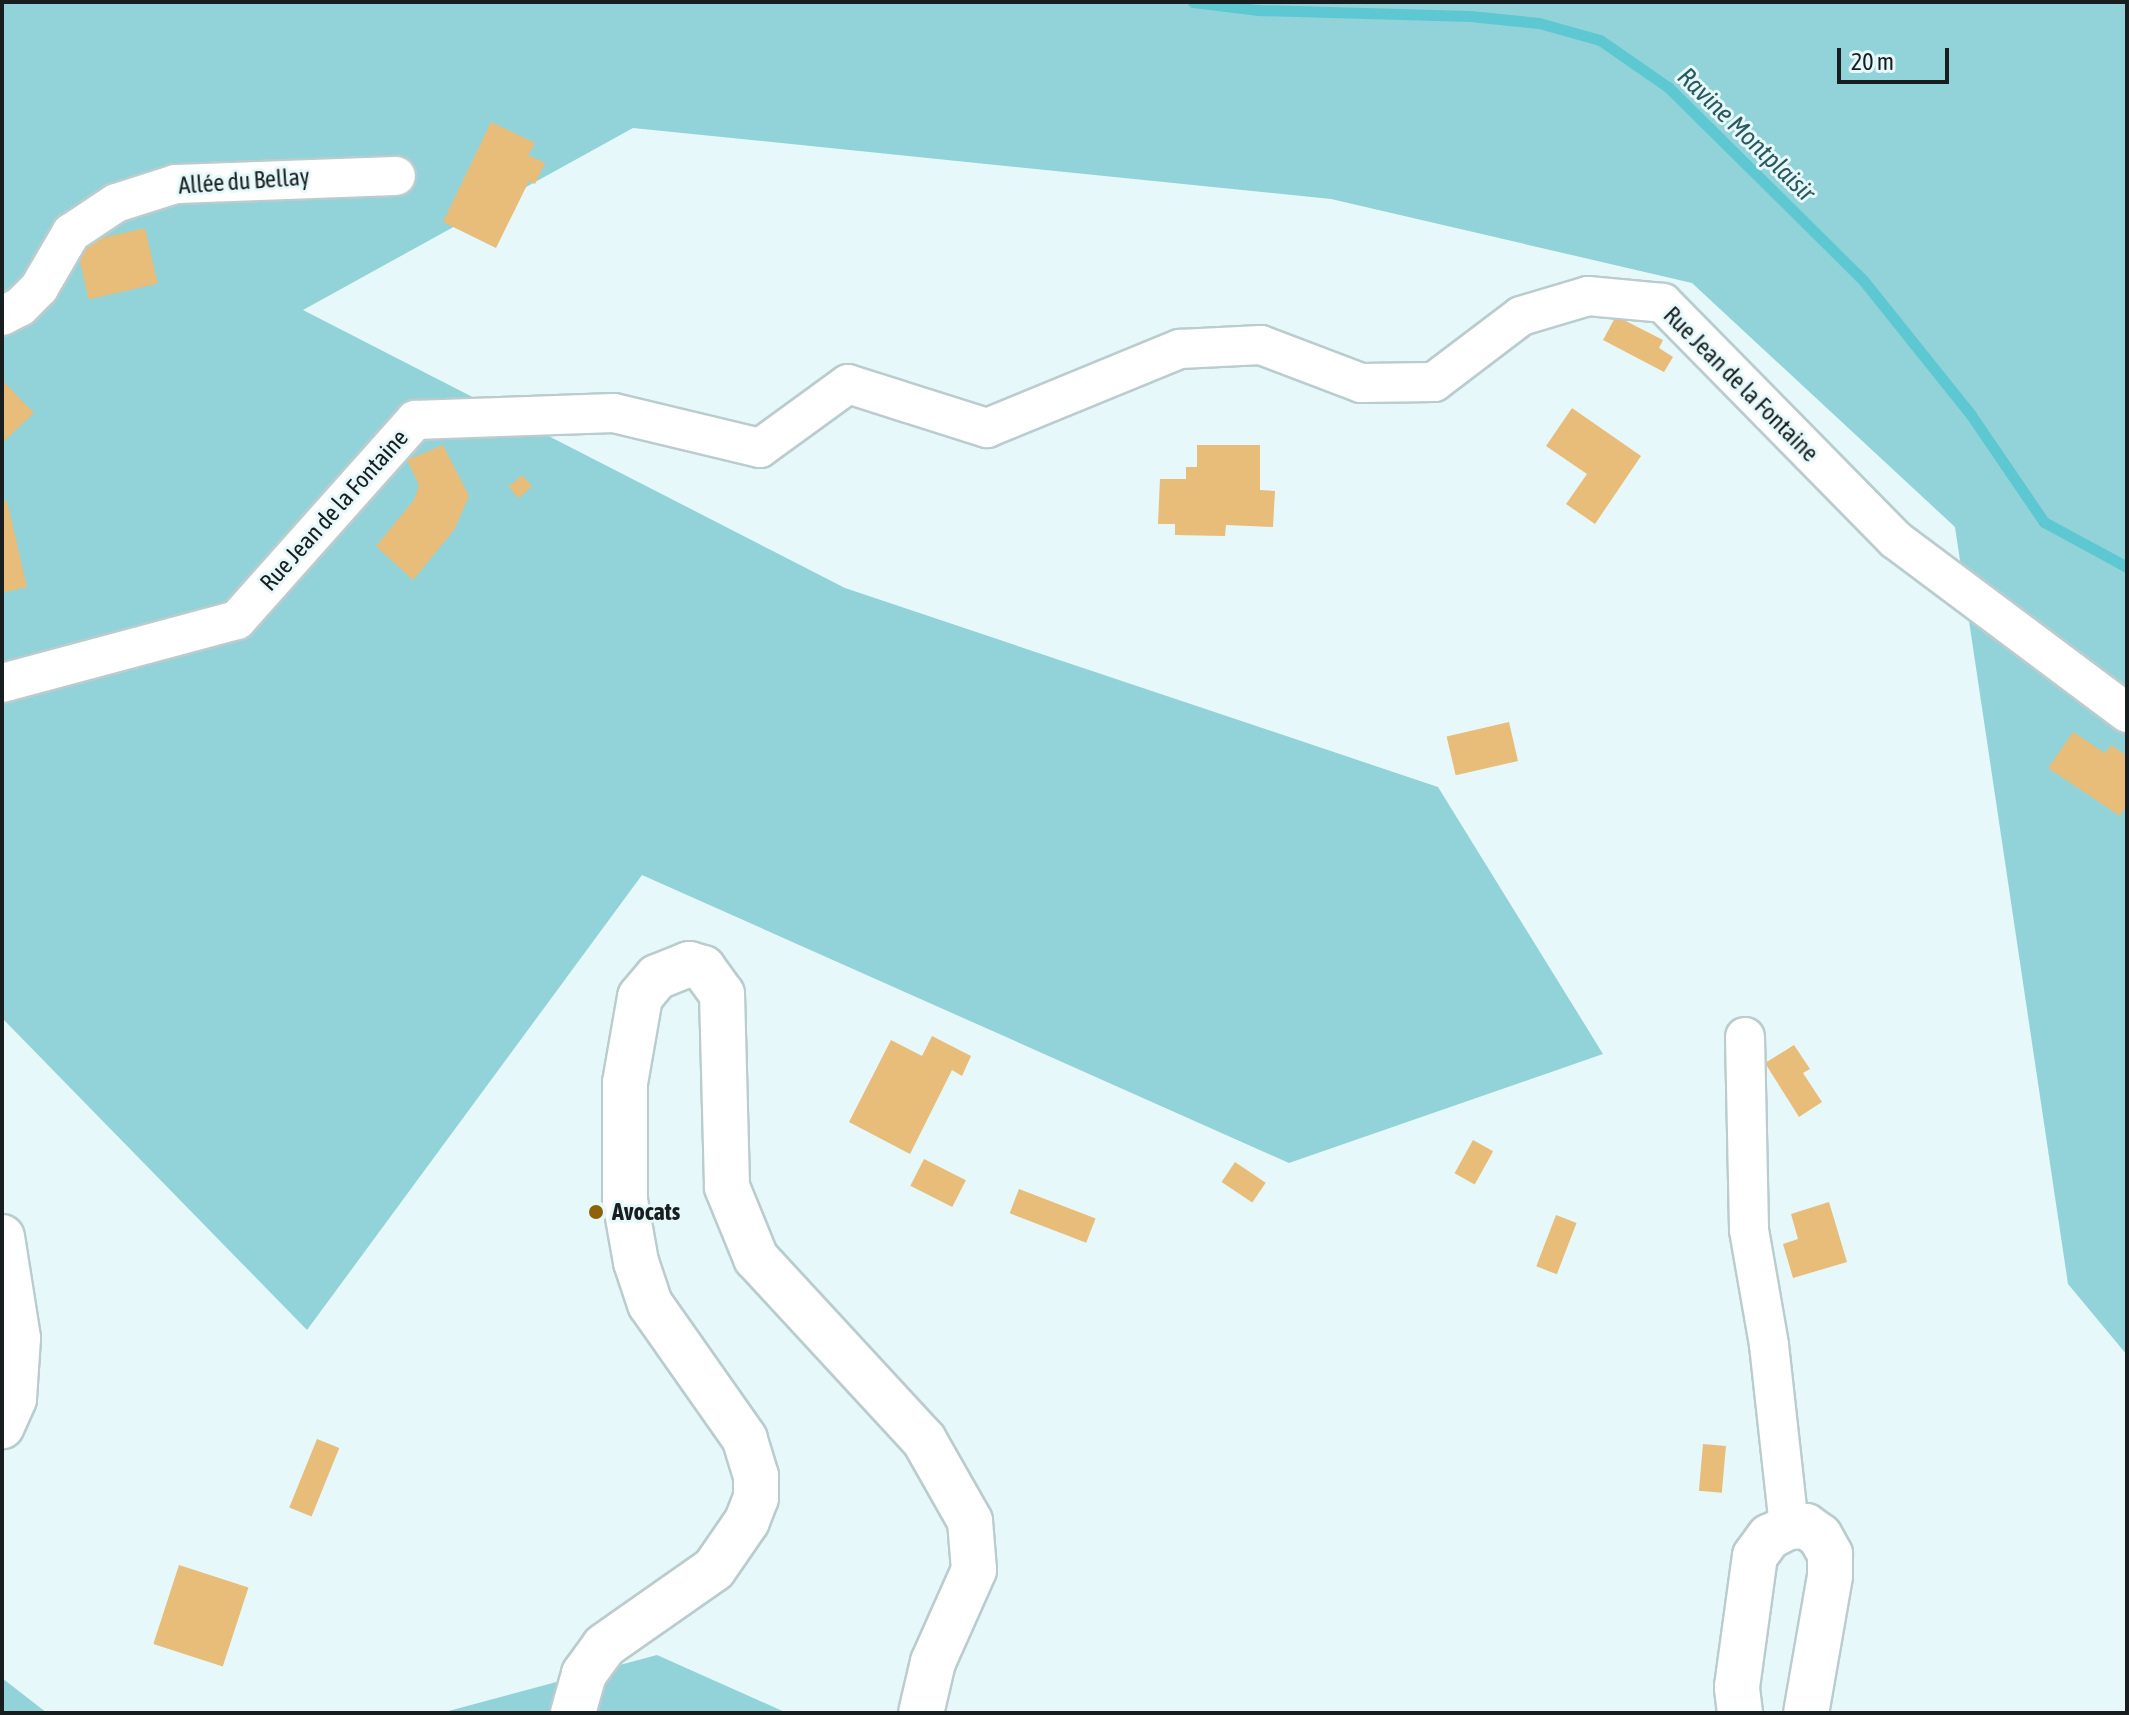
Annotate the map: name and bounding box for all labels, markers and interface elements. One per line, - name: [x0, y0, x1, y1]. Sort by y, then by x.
- scale bar: [1841, 32, 1953, 82]
- text: 20 m: [1851, 48, 1894, 75]
- water label: Ravine Montplaisir: [1671, 62, 1821, 208]
- street label: Allée du Bellay: [177, 162, 311, 200]
- street label: Rue Jean de la Fontaine: [1658, 301, 1824, 467]
- street label: Rue Jean de la Fontaine: [254, 423, 414, 597]
- place label: Avocats: [612, 1198, 680, 1226]
- marker: Avocats: [587, 1203, 605, 1221]

